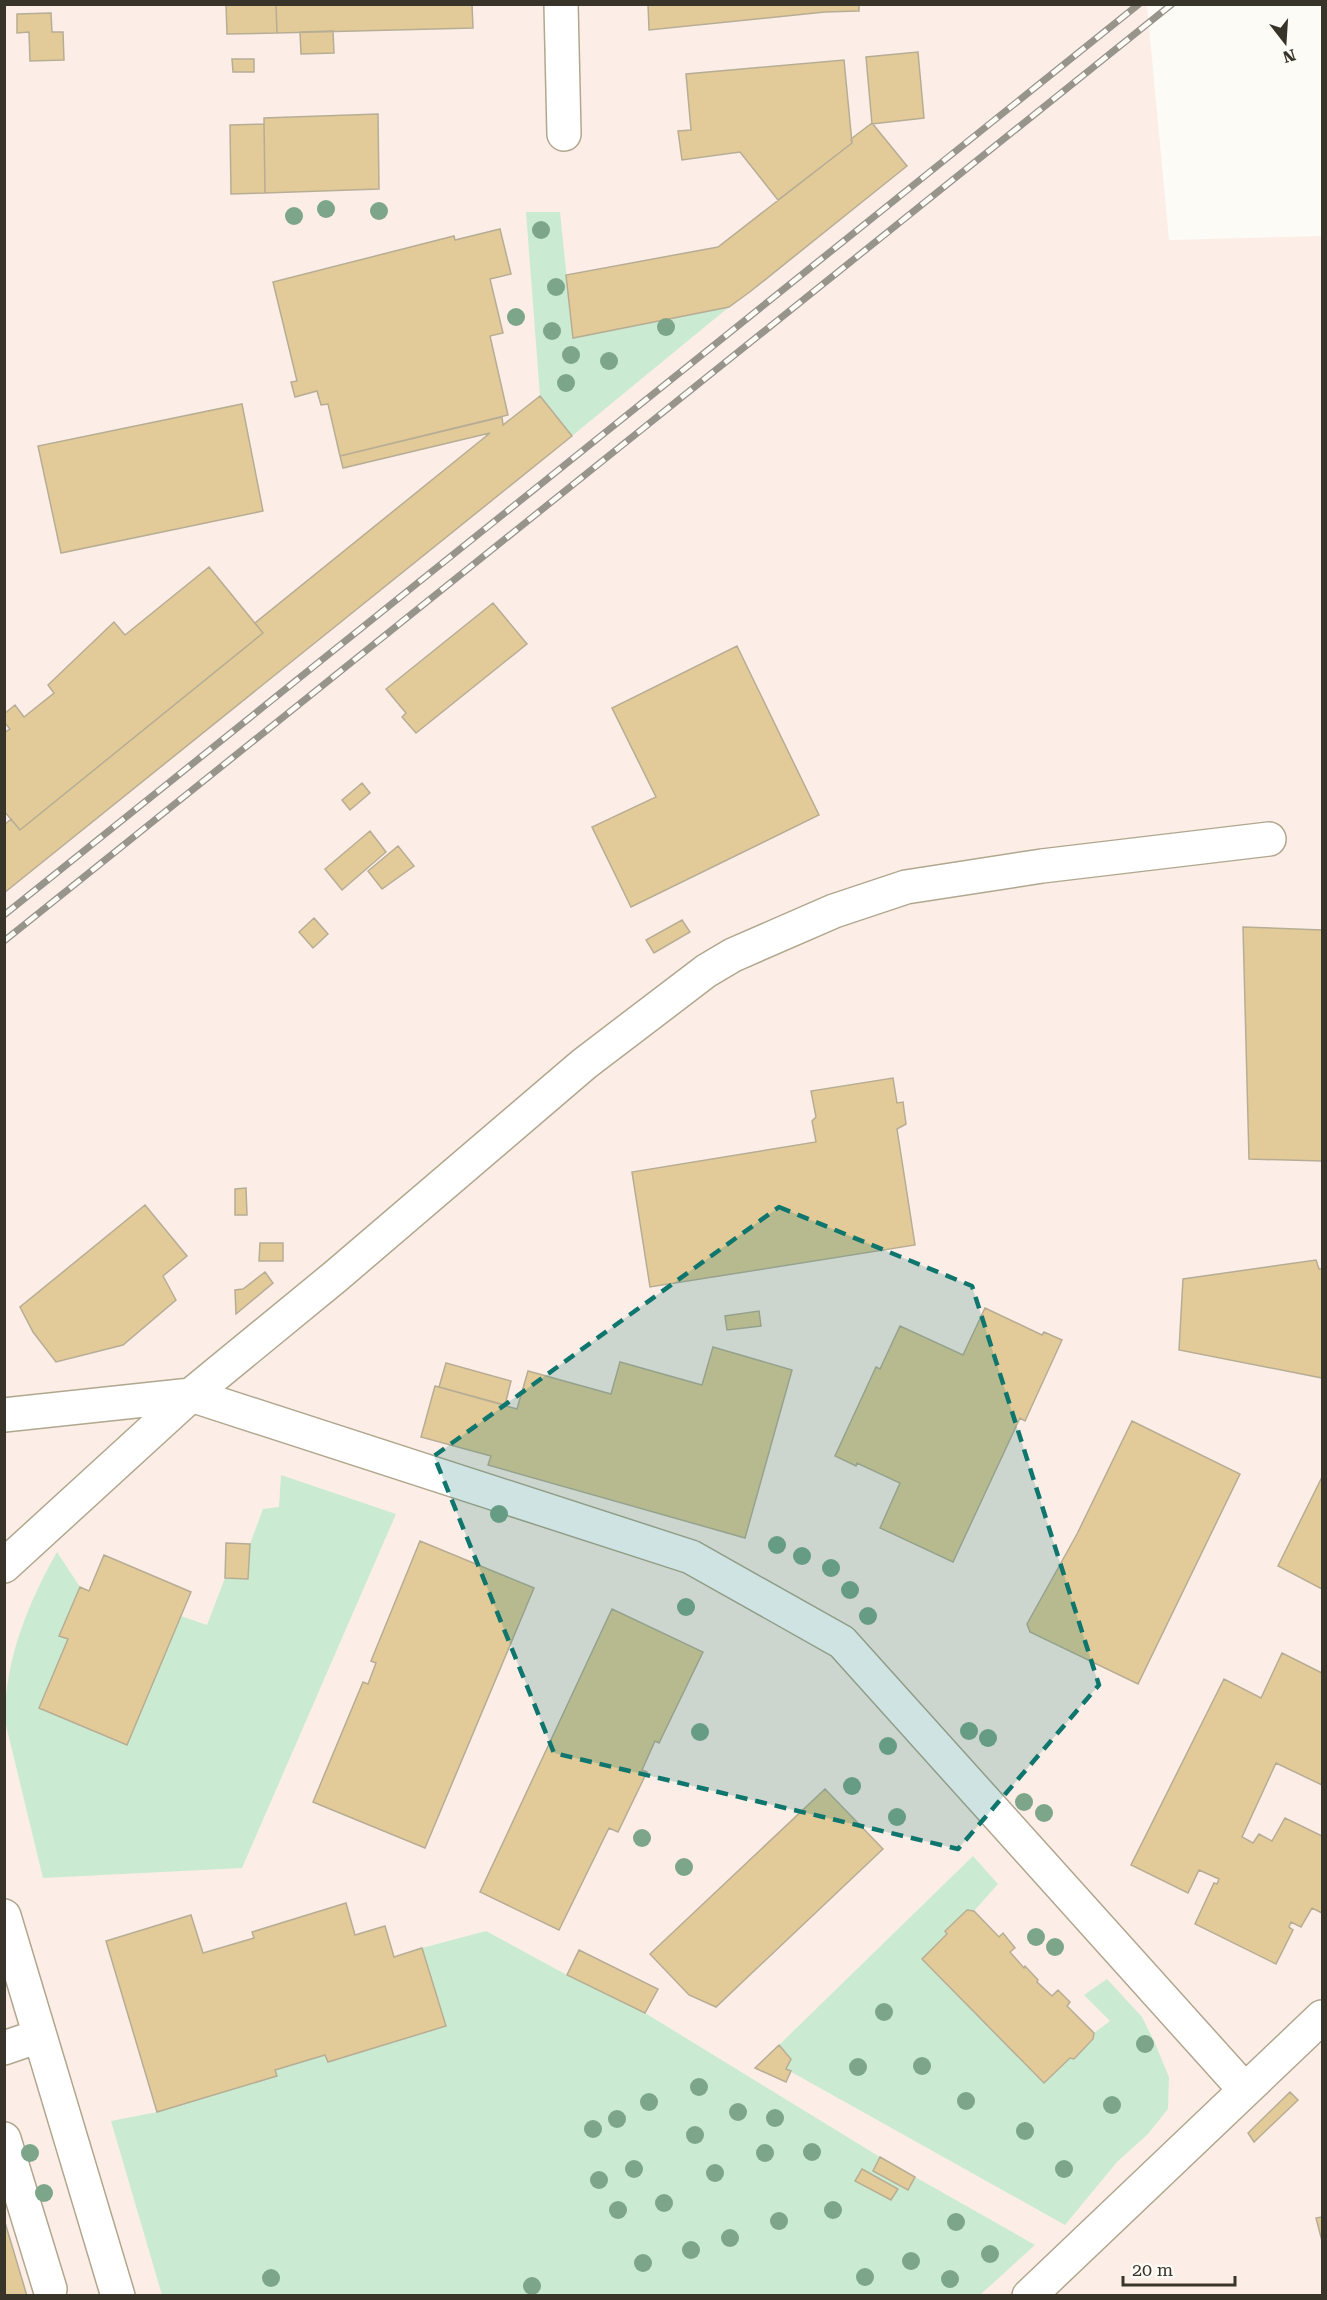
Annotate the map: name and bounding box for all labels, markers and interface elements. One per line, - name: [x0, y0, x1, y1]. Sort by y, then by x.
- north arrow: [1255, 12, 1315, 72]
- text: N: [1281, 45, 1298, 67]
- scale bar: [1123, 2249, 1236, 2287]
- text: 20 m: [1132, 2259, 1173, 2280]

